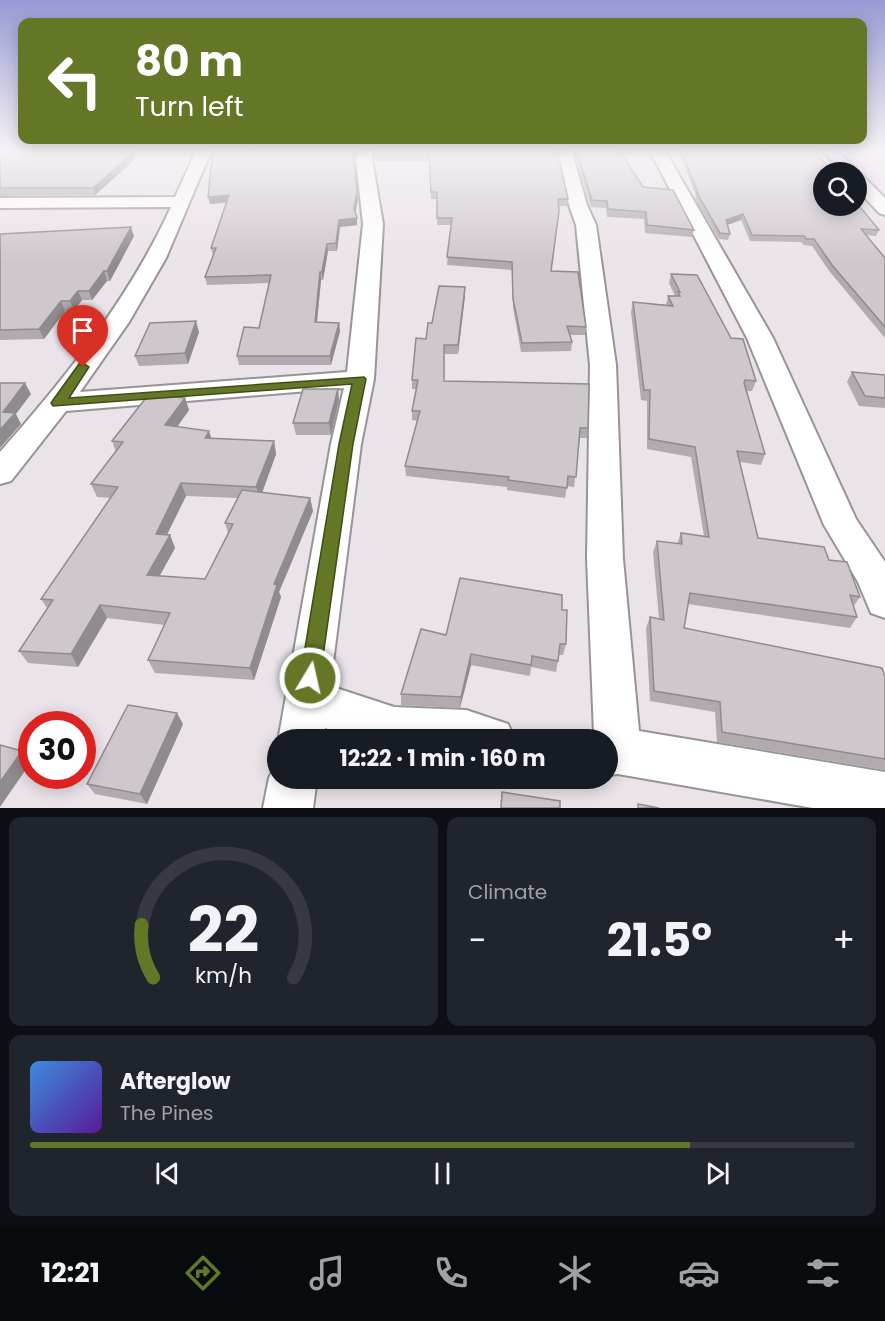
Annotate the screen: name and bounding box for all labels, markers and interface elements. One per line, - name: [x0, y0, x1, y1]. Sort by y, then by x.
- text: 80 m: [135, 32, 243, 91]
- icon: left: [36, 42, 114, 120]
- text: Turn left: [135, 88, 244, 125]
- map controls: [813, 162, 867, 216]
- button: search: [813, 162, 867, 216]
- pin: [57, 305, 108, 367]
- icon: arrive: [66, 314, 99, 347]
- position arrow: [278, 646, 342, 710]
- speed limit sign: 30: [18, 711, 96, 789]
- text: 12:22 · 1 min · 160 m: [339, 743, 546, 774]
- text: Climate: [468, 878, 547, 906]
- text: 22: [188, 886, 259, 974]
- text: 21.5°: [607, 909, 712, 972]
- text: −: [468, 917, 486, 964]
- text: +: [832, 917, 855, 964]
- text: km/h: [195, 961, 252, 992]
- text: Afterglow: [120, 1066, 231, 1097]
- text: The Pines: [120, 1099, 214, 1127]
- icon: previous: [151, 1157, 184, 1190]
- icon: pause: [426, 1157, 459, 1190]
- icon: next: [701, 1157, 734, 1190]
- icon: directions: [182, 1252, 224, 1294]
- icon: music: [306, 1252, 348, 1294]
- icon: phone: [430, 1252, 472, 1294]
- icon: climate: [554, 1252, 596, 1294]
- icon: car: [678, 1252, 720, 1294]
- icon: filters: [802, 1252, 844, 1294]
- text: 12:21: [41, 1254, 100, 1291]

